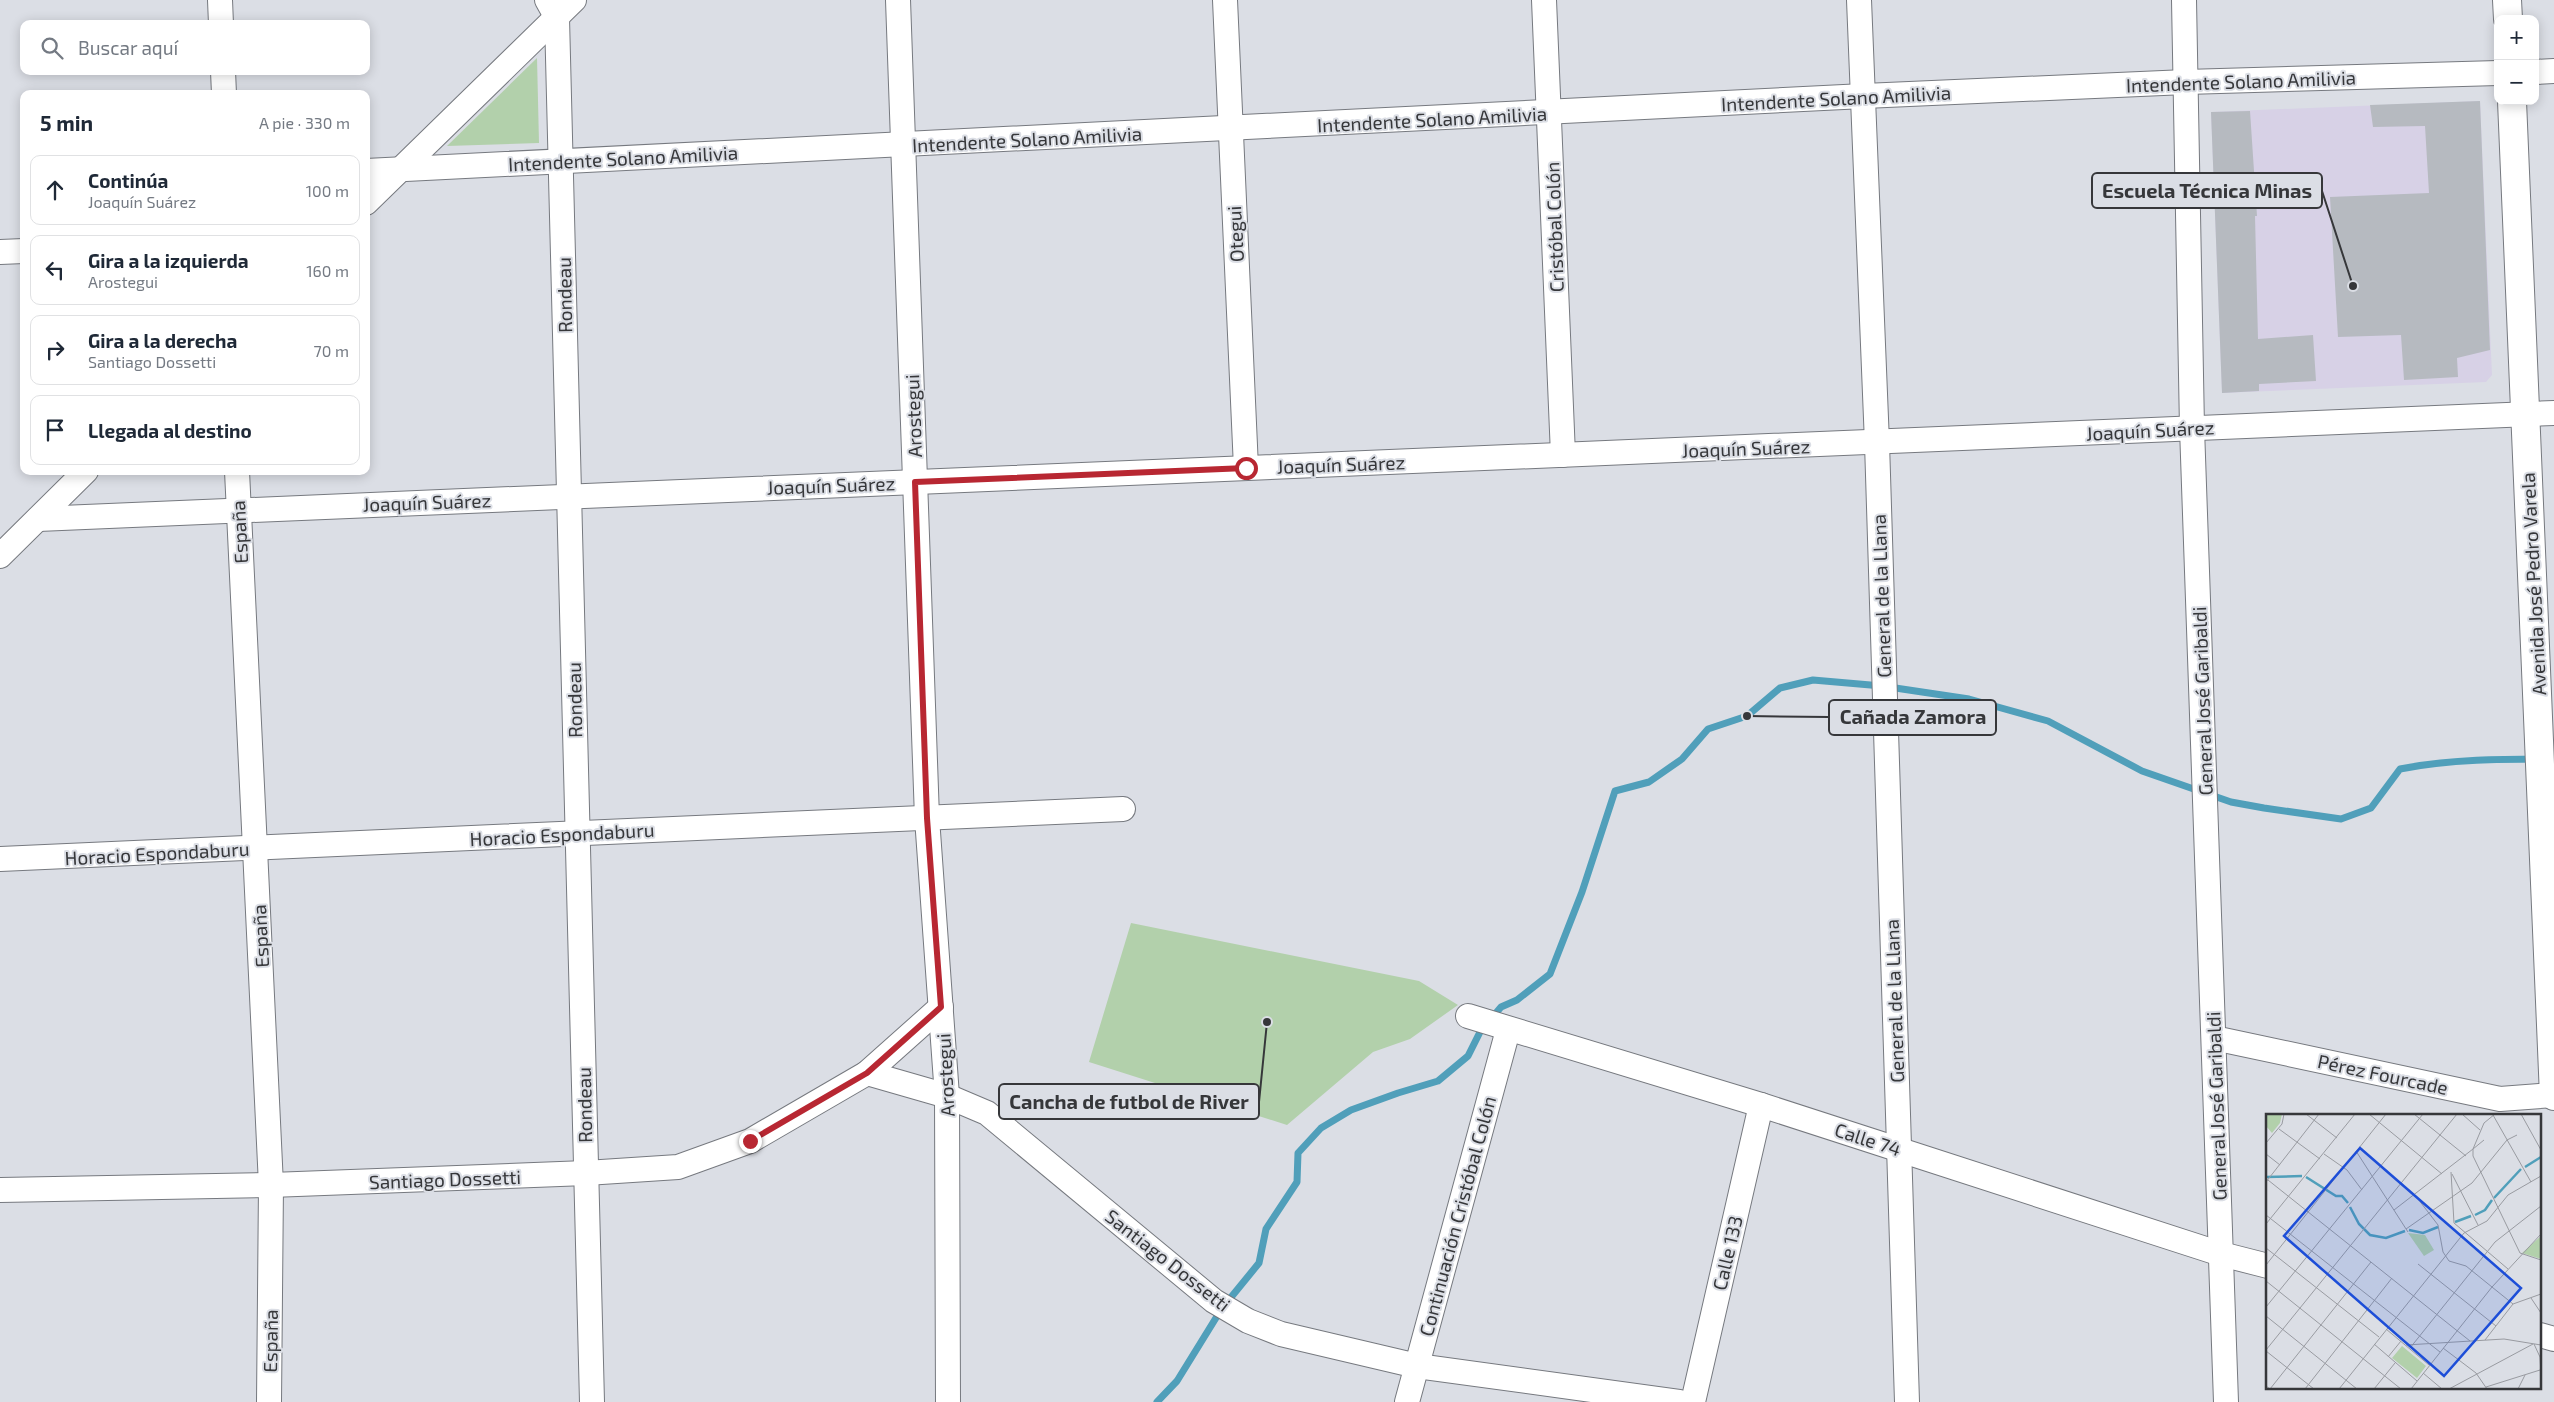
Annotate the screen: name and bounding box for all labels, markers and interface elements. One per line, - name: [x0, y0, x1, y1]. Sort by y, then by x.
- map controls: [2494, 15, 2539, 105]
- button: +: [2494, 15, 2539, 60]
- search box: [20, 20, 370, 75]
- icon: search: [38, 34, 66, 62]
- text: Buscar aquí: [78, 36, 178, 59]
- button: −: [2494, 60, 2539, 105]
- street label: Intendente Solano Amilivia: [2126, 65, 2356, 97]
- street label: Intendente Solano Amilivia: [1720, 80, 1952, 116]
- street label: Intendente Solano Amilivia: [1316, 101, 1548, 137]
- text: 5 min: [40, 110, 93, 135]
- text: A pie · 330 m: [259, 113, 350, 132]
- street label: Intendente Solano Amilivia: [911, 121, 1143, 157]
- street label: Intendente Solano Amilivia: [507, 140, 739, 176]
- street label: Cristóbal Colón: [1540, 161, 1568, 293]
- text: Continúa: [88, 169, 168, 192]
- callout: Escuela Técnica Minas: [2092, 173, 2322, 208]
- icon: ahead: [41, 176, 69, 204]
- text: Escuela Técnica Minas: [2102, 178, 2312, 202]
- text: 100 m: [306, 181, 349, 200]
- text: Joaquín Suárez: [88, 192, 196, 211]
- street label: Otegui: [1222, 205, 1248, 263]
- text: Gira a la izquierda: [88, 249, 249, 272]
- icon: left: [41, 256, 69, 284]
- street label: Rondeau: [552, 257, 576, 333]
- text: 160 m: [306, 261, 349, 280]
- text: Arostegui: [88, 272, 158, 291]
- text: Gira a la derecha: [88, 329, 237, 352]
- icon: right: [41, 336, 69, 364]
- text: 70 m: [314, 341, 349, 360]
- text: Santiago Dossetti: [88, 352, 216, 371]
- street label: Arostegui: [900, 374, 926, 458]
- street label: Joaquín Suárez: [2085, 415, 2215, 445]
- icon: arrive: [41, 416, 69, 444]
- text: Llegada al destino: [88, 419, 252, 442]
- street label: Joaquín Suárez: [1681, 434, 1811, 462]
- street label: Joaquín Suárez: [1276, 450, 1406, 478]
- route start: [1235, 457, 1258, 480]
- street label: Joaquín Suárez: [766, 471, 896, 499]
- street label: Avenida José Pedro Varela: [2516, 472, 2550, 696]
- street label: Joaquín Suárez: [362, 488, 492, 516]
- street label: España: [226, 500, 252, 564]
- street label: General de la Llana: [1867, 514, 1895, 678]
- street label: General José Garibaldi: [2187, 606, 2217, 796]
- street label: Rondeau: [562, 662, 586, 738]
- callout: Cañada Zamora: [1829, 700, 1996, 735]
- text: Cañada Zamora: [1840, 704, 1986, 728]
- street label: Horacio Espondaburu: [469, 818, 655, 850]
- street label: Horacio Espondaburu: [64, 837, 250, 869]
- street label: España: [247, 904, 273, 968]
- street label: General de la Llana: [1880, 919, 1908, 1083]
- street label: General José Garibaldi: [2201, 1011, 2231, 1201]
- street label: Arostegui: [931, 1033, 959, 1117]
- street label: Pérez Fourcade: [2316, 1049, 2450, 1099]
- street label: Rondeau: [572, 1067, 596, 1143]
- callout: Cancha de futbol de River: [999, 1084, 1259, 1119]
- text: Cancha de futbol de River: [1009, 1089, 1249, 1113]
- street label: Continuación Cristóbal Colón: [1414, 1093, 1500, 1339]
- inset map: [2266, 1114, 2542, 1390]
- street label: Calle 74: [1832, 1117, 1904, 1161]
- route end: [739, 1130, 762, 1153]
- street label: Santiago Dossetti: [369, 1165, 521, 1193]
- street label: Santiago Dossetti: [1101, 1204, 1235, 1316]
- street label: Calle 133: [1707, 1214, 1747, 1292]
- street label: España: [258, 1309, 282, 1373]

